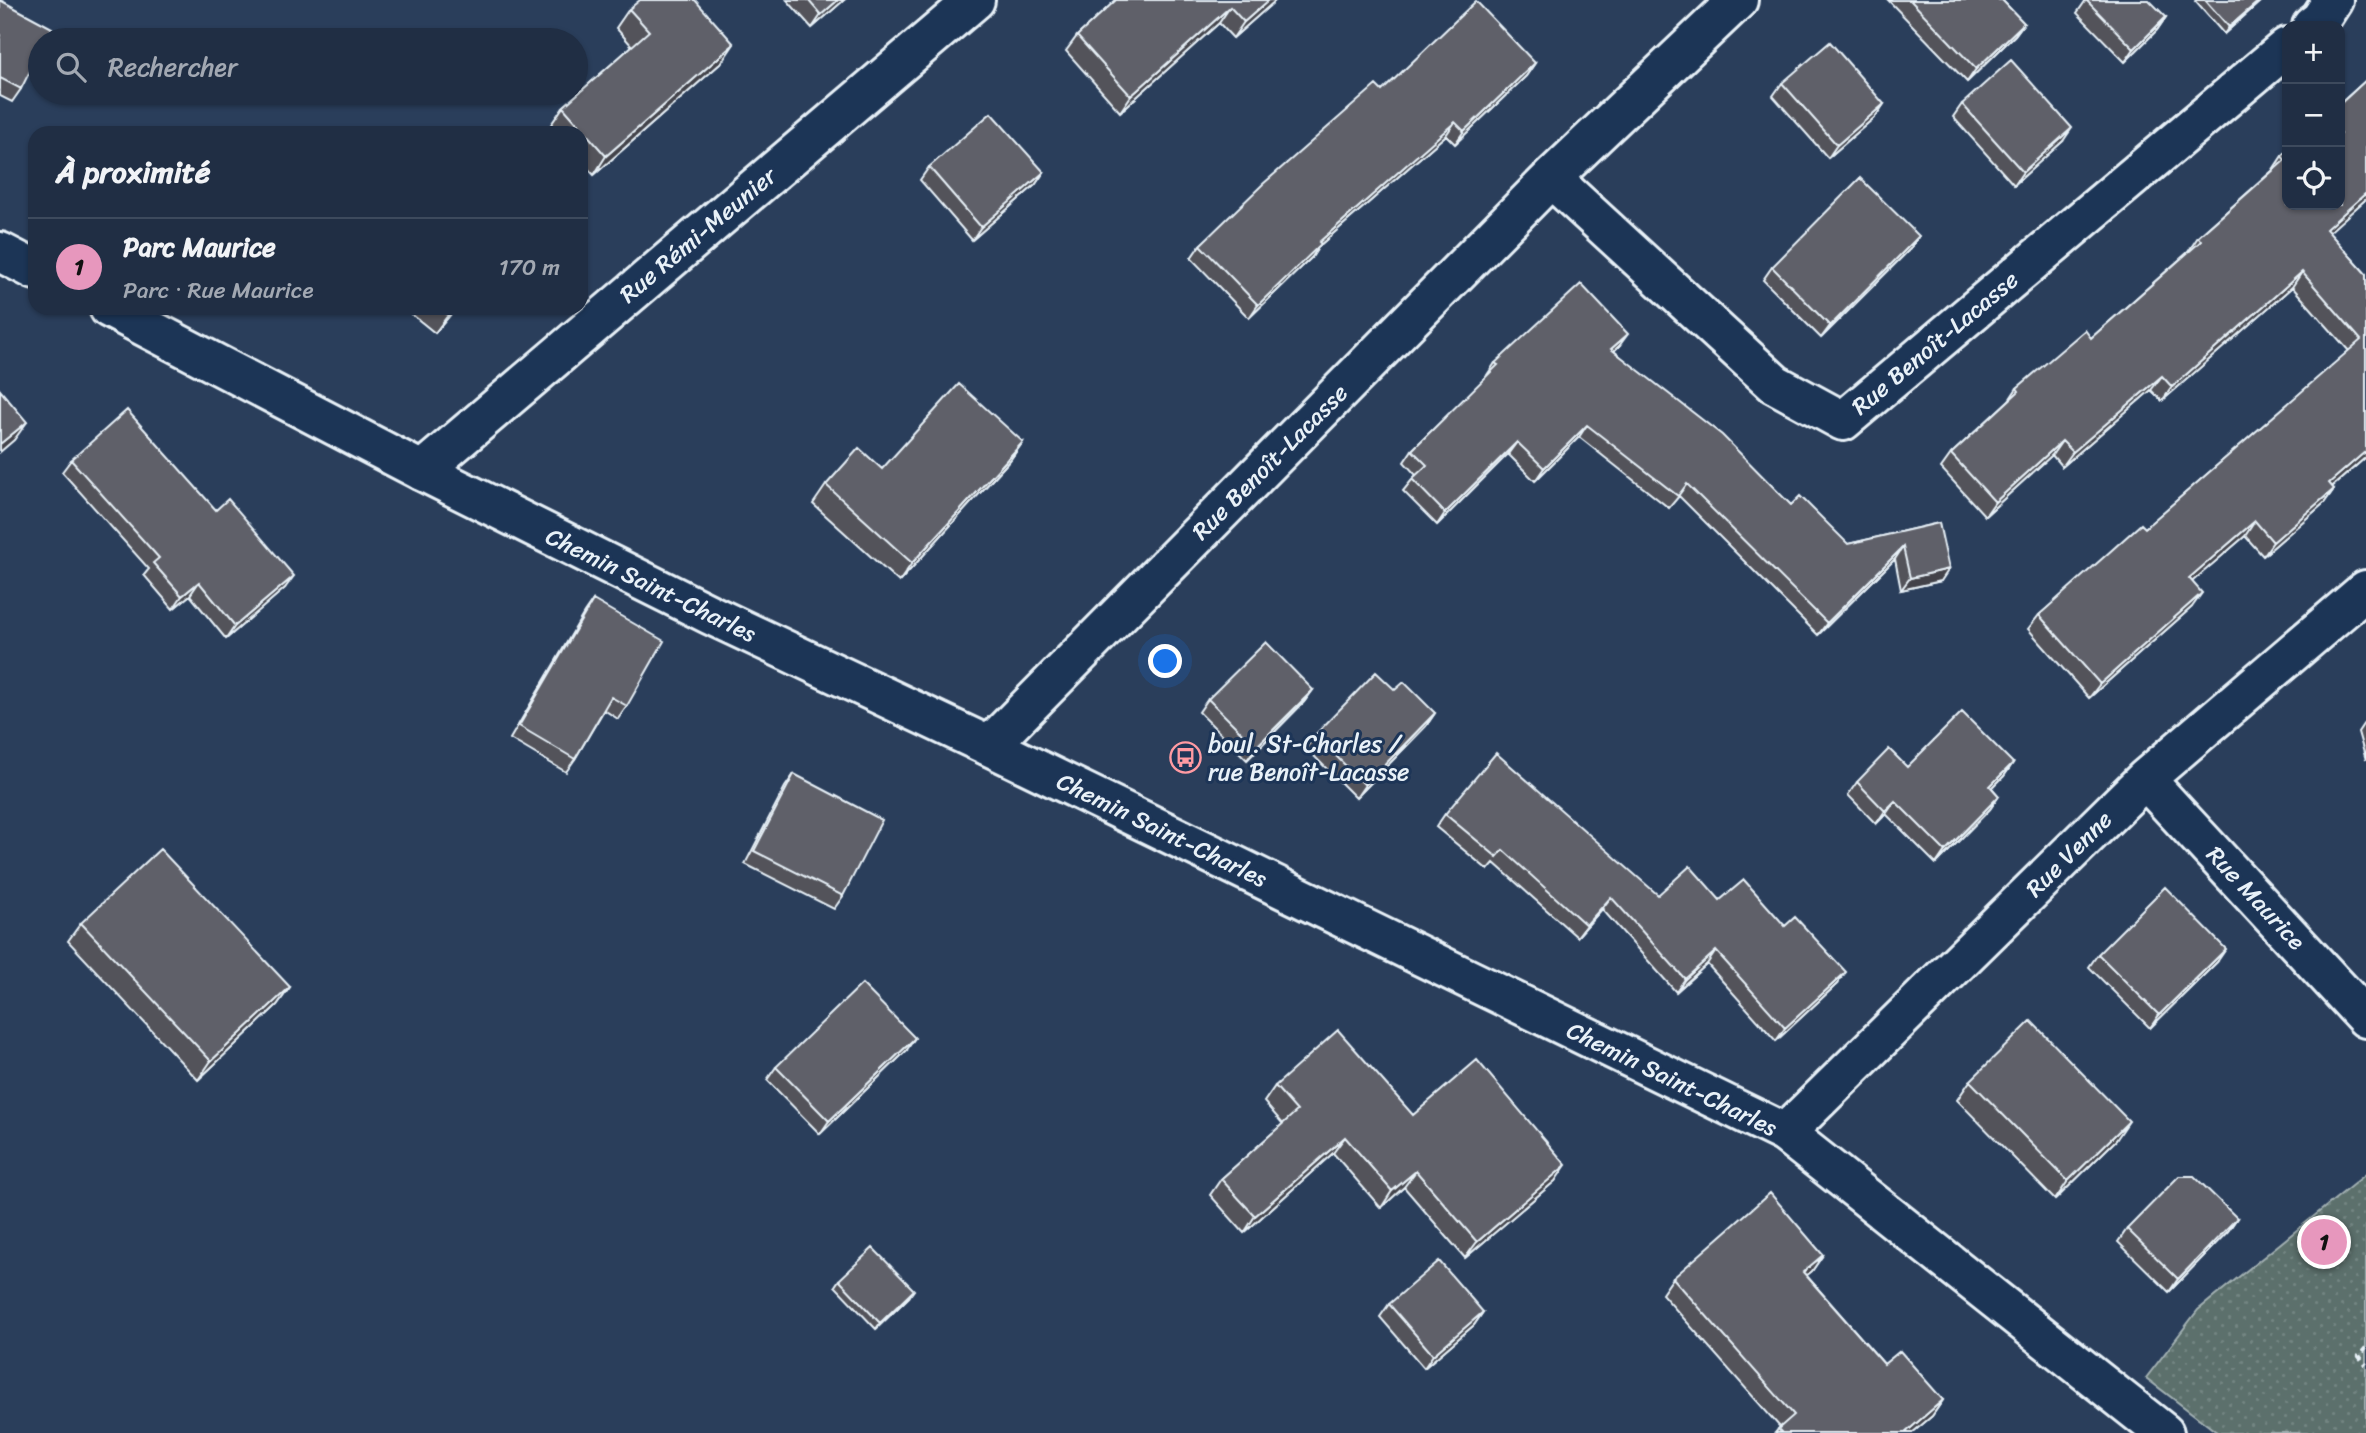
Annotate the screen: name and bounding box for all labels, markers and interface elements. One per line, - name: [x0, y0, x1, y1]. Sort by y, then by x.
- map controls: [2282, 21, 2345, 210]
- button: +: [2282, 21, 2345, 84]
- search box: [28, 28, 588, 105]
- text: Rechercher: [108, 44, 238, 90]
- icon: search: [52, 48, 90, 86]
- button: −: [2282, 84, 2345, 147]
- text: À proximité: [56, 145, 210, 199]
- button: locate: [2282, 147, 2345, 210]
- street label: Rue Rémi-Meunier: [610, 155, 787, 314]
- text: Parc Maurice: [123, 224, 276, 270]
- text: 1: [74, 247, 84, 288]
- text: 170 m: [499, 247, 560, 288]
- street label: Rue Benoît-Lacasse: [1842, 260, 2028, 426]
- text: Parc · Rue Maurice: [123, 270, 314, 311]
- street label: Rue Benoît-Lacasse: [1181, 373, 1359, 551]
- street label: Chemin Saint-Charles: [538, 516, 764, 654]
- your location: [1148, 644, 1182, 678]
- place label: boul. St-Charles / rue Benoît-Lacasse: [1208, 723, 1409, 793]
- bus stop icon: boul. St-Charles / rue Benoît-Lacasse: [1168, 741, 1202, 775]
- street label: Chemin Saint-Charles: [1049, 761, 1275, 899]
- street label: Rue Venne: [2015, 800, 2123, 908]
- street label: Rue Maurice: [2196, 836, 2316, 961]
- street label: Chemin Saint-Charles: [1559, 1010, 1785, 1148]
- pin: 1: [2301, 1216, 2347, 1268]

